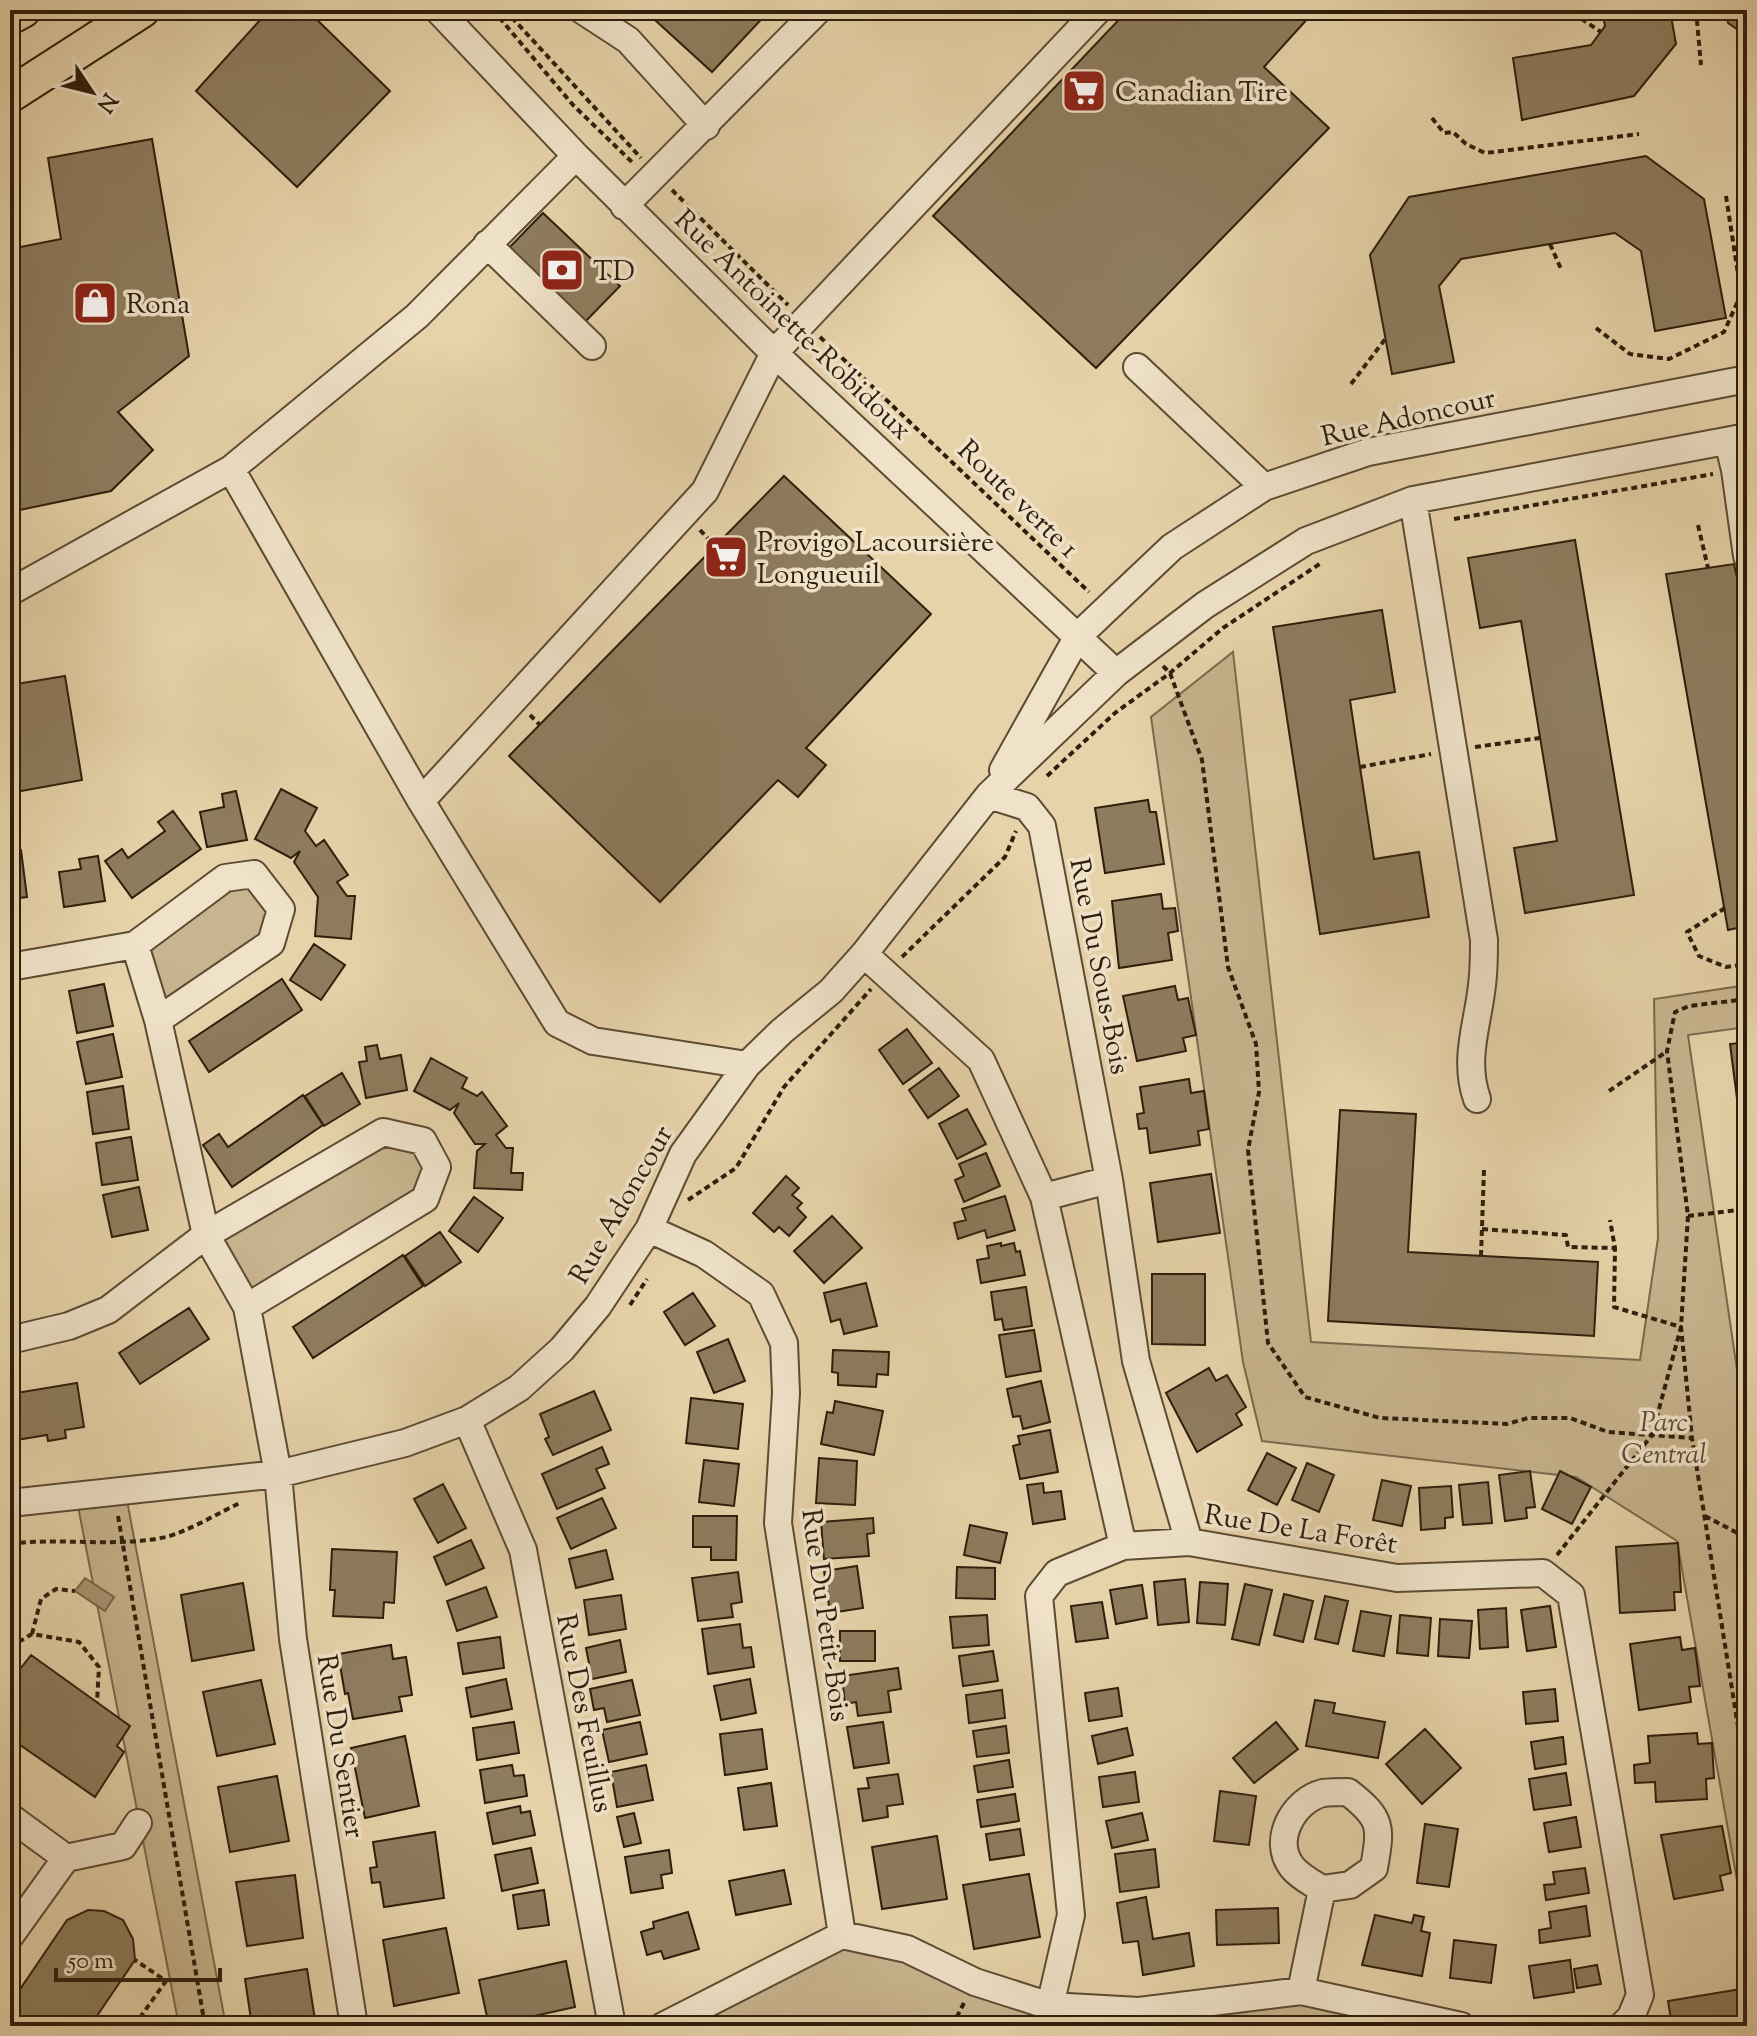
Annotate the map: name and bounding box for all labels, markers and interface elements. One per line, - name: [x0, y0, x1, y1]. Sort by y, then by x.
- north arrow: [52, 52, 132, 132]
- supermarket icon: Canadian Tire: [1060, 67, 1108, 115]
- place label: Canadian Tire: [1115, 74, 1288, 114]
- text: N: [88, 85, 124, 118]
- street label: Rue Antoinette-Robidoux: [664, 202, 920, 451]
- bank icon: TD: [538, 246, 586, 294]
- place label: TD: [593, 253, 635, 293]
- shop icon: Rona: [71, 279, 119, 327]
- place label: Rona: [126, 286, 190, 326]
- street label: Rue Adoncour: [1318, 379, 1500, 458]
- street label: Route verte 1: [947, 432, 1086, 568]
- place label: Provigo Lacoursière Longueuil: [757, 524, 994, 596]
- supermarket icon: Provigo Lacoursière Longueuil: [702, 533, 750, 581]
- street label: Rue Du Sous-Bois: [1058, 855, 1139, 1078]
- street label: Rue Adoncour: [561, 1118, 685, 1292]
- park label: Parc Central: [1621, 1404, 1707, 1476]
- street label: Rue De La Forêt: [1201, 1496, 1400, 1566]
- street label: Rue Du Petit-Bois: [789, 1506, 859, 1724]
- street label: Rue Des Feuillus: [544, 1611, 622, 1816]
- street label: Rue Du Sentier: [305, 1652, 373, 1842]
- scale bar: [56, 1932, 220, 1982]
- text: 50 m: [66, 1945, 114, 1979]

